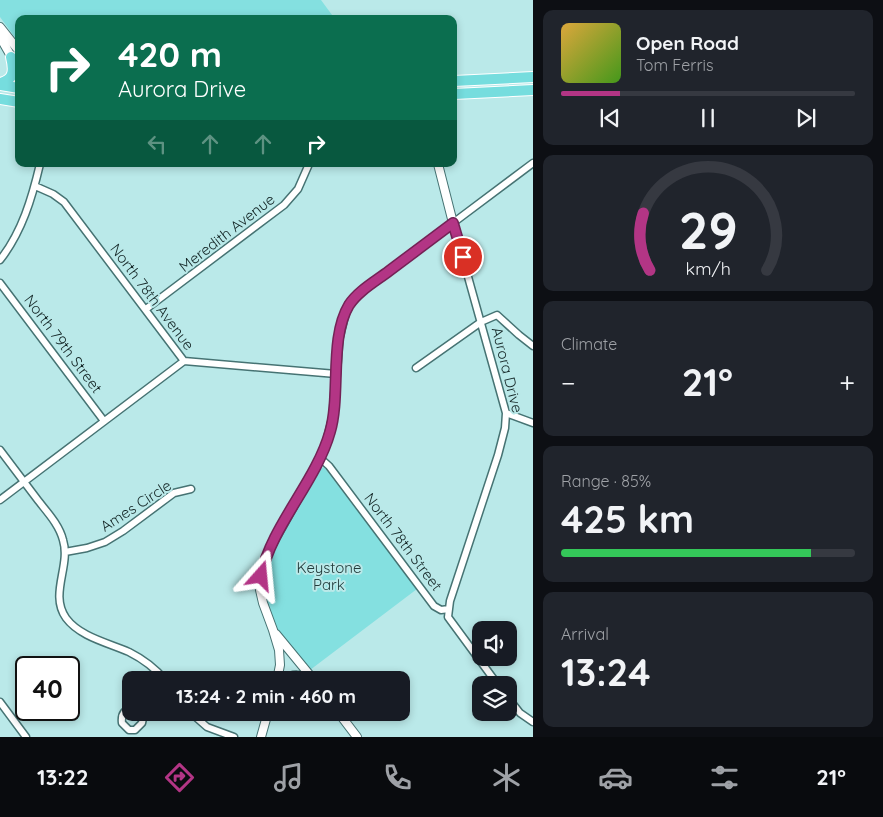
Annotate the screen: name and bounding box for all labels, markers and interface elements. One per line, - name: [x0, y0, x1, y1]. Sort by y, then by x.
- text: Open Road: [636, 31, 739, 55]
- text: 420 m: [118, 32, 222, 76]
- icon: right: [35, 35, 100, 100]
- text: Tom Ferris: [636, 55, 713, 75]
- text: Aurora Drive: [118, 75, 246, 103]
- icon: previous: [596, 104, 624, 132]
- icon: pause: [694, 104, 722, 132]
- icon: next: [792, 104, 820, 132]
- icon: left: [143, 130, 171, 158]
- icon: ahead: [196, 130, 224, 158]
- icon: ahead: [249, 130, 277, 158]
- icon: right: [302, 130, 330, 158]
- street label: Meredith Avenue: [175, 189, 278, 276]
- text: 29: [678, 197, 738, 262]
- pin: [442, 236, 484, 278]
- street label: North 78th Avenue: [106, 240, 199, 354]
- icon: arrive: [449, 243, 477, 271]
- text: km/h: [685, 257, 731, 279]
- street label: North 79th Street: [20, 291, 107, 397]
- street label: Aurora Drive: [488, 325, 527, 415]
- text: Climate: [561, 334, 617, 354]
- text: 21°: [682, 358, 733, 406]
- text: −: [561, 365, 576, 400]
- text: +: [839, 365, 855, 400]
- text: Range · 85%: [561, 471, 651, 491]
- street label: Ames Circle: [97, 476, 175, 536]
- street label: North 78th Street: [360, 489, 446, 595]
- text: 425 km: [561, 495, 694, 543]
- position arrow: [234, 549, 286, 601]
- park label: Keystone Park: [297, 558, 361, 594]
- map controls: [472, 621, 517, 721]
- button: sound: [472, 621, 517, 666]
- text: Arrival: [561, 624, 609, 644]
- text: 13:24: [561, 648, 651, 696]
- speed limit sign: 40: [15, 656, 80, 721]
- button: layers: [472, 676, 517, 721]
- text: 13:24 · 2 min · 460 m: [176, 684, 356, 708]
- icon: directions: [162, 760, 197, 795]
- icon: music: [271, 760, 306, 795]
- icon: phone: [380, 760, 415, 795]
- icon: climate: [489, 760, 524, 795]
- icon: car: [598, 760, 633, 795]
- icon: filters: [707, 760, 742, 795]
- text: 13:22: [37, 763, 88, 791]
- text: 21°: [816, 763, 846, 791]

